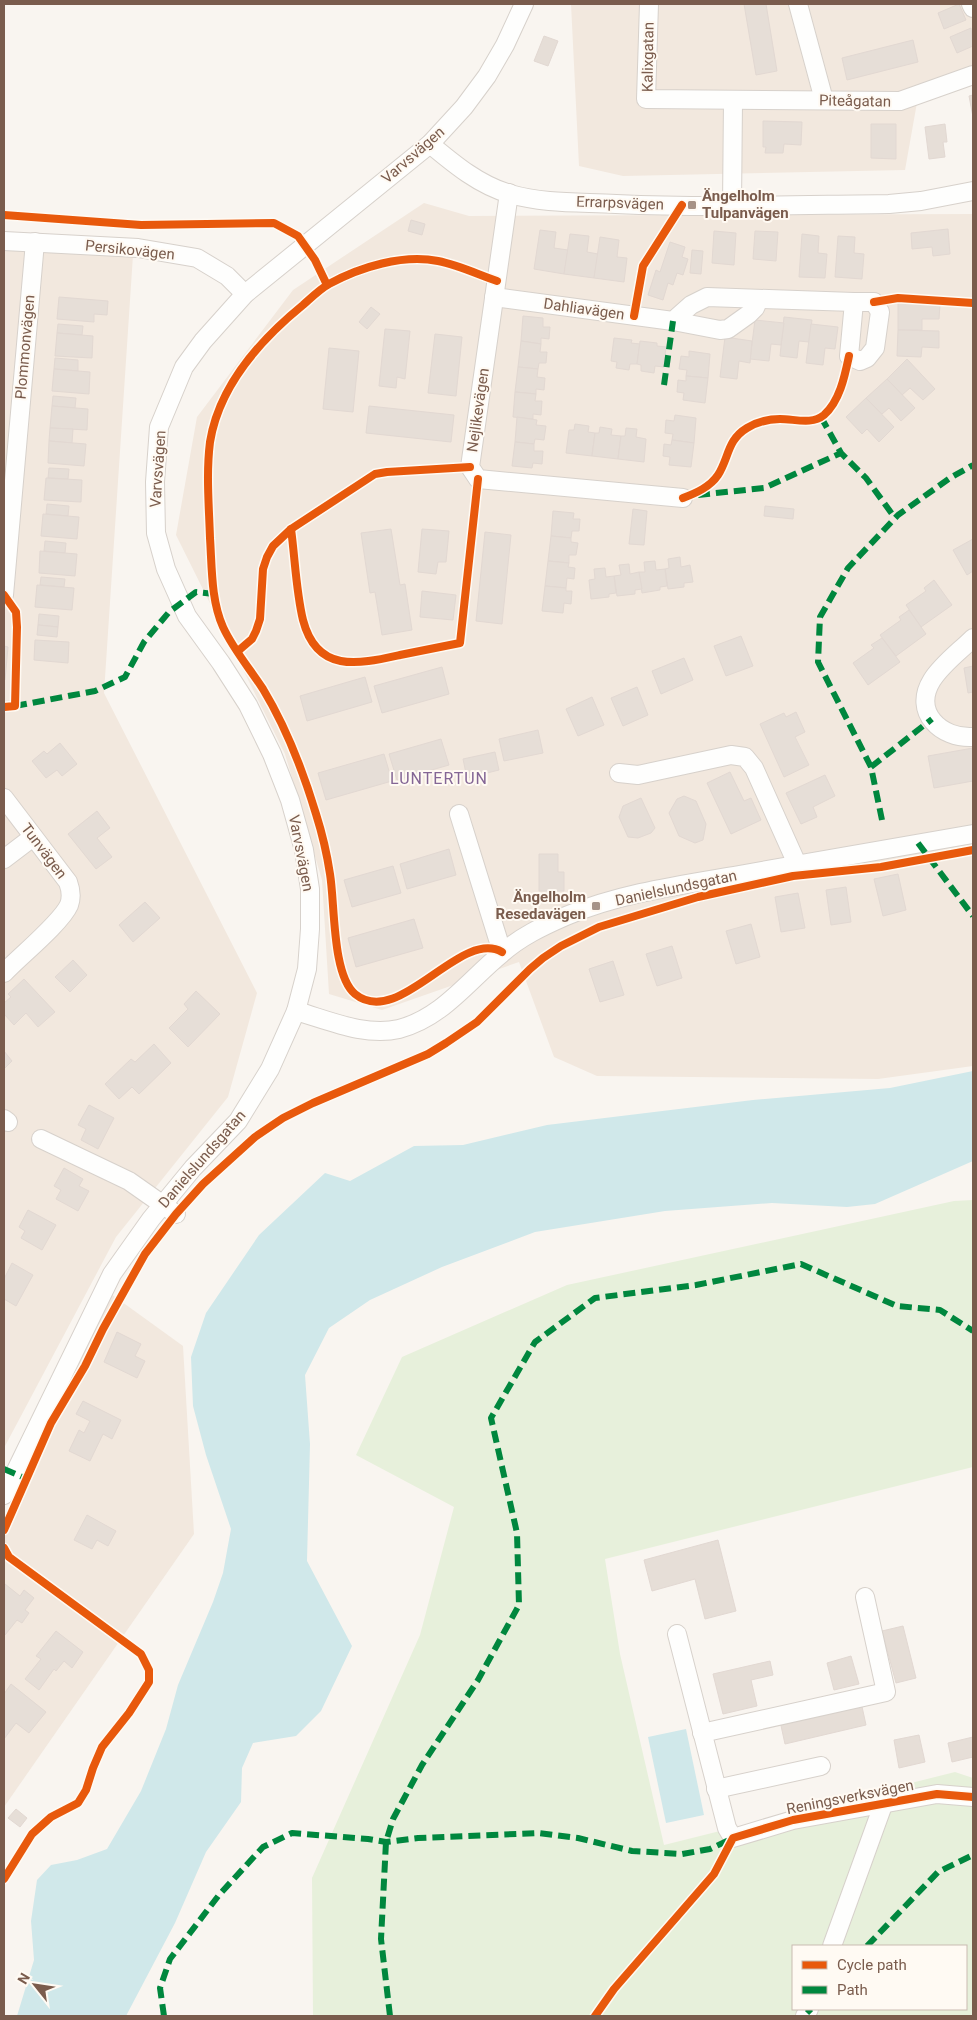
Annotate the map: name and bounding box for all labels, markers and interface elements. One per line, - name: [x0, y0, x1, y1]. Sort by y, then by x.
- street label: Kalixgatan: [638, 22, 658, 92]
- street label: Piteågatan: [819, 91, 891, 111]
- street label: Varvsvägen: [378, 123, 448, 187]
- place label: Ängelholm Tulpanvägen: [702, 187, 789, 222]
- street label: Errarpsvägen: [576, 192, 664, 214]
- marker: Ängelholm Tulpanvägen: [686, 199, 698, 211]
- street label: Persikovägen: [84, 236, 176, 264]
- street label: Plommonvägen: [11, 294, 39, 400]
- street label: Dahliavägen: [542, 294, 626, 324]
- street label: Nejlikevägen: [463, 367, 493, 453]
- street label: Varvsvägen: [146, 430, 170, 508]
- district label: LUNTERTUN: [390, 769, 488, 788]
- street label: Varvsvägen: [285, 813, 317, 893]
- street label: Tunvägen: [17, 820, 71, 882]
- street label: Danielslundsgatan: [614, 866, 738, 910]
- place label: Ängelholm Resedavägen: [496, 888, 586, 923]
- marker: Ängelholm Resedavägen: [590, 900, 602, 912]
- street label: Danielslundsgatan: [155, 1106, 249, 1212]
- street label: Reningsverksvägen: [785, 1776, 915, 1818]
- legend: [792, 1945, 967, 2010]
- text: Cycle path: [837, 1956, 907, 1974]
- north arrow: [10, 1960, 60, 2010]
- text: N: [14, 1970, 33, 1987]
- text: Path: [837, 1981, 868, 1999]

